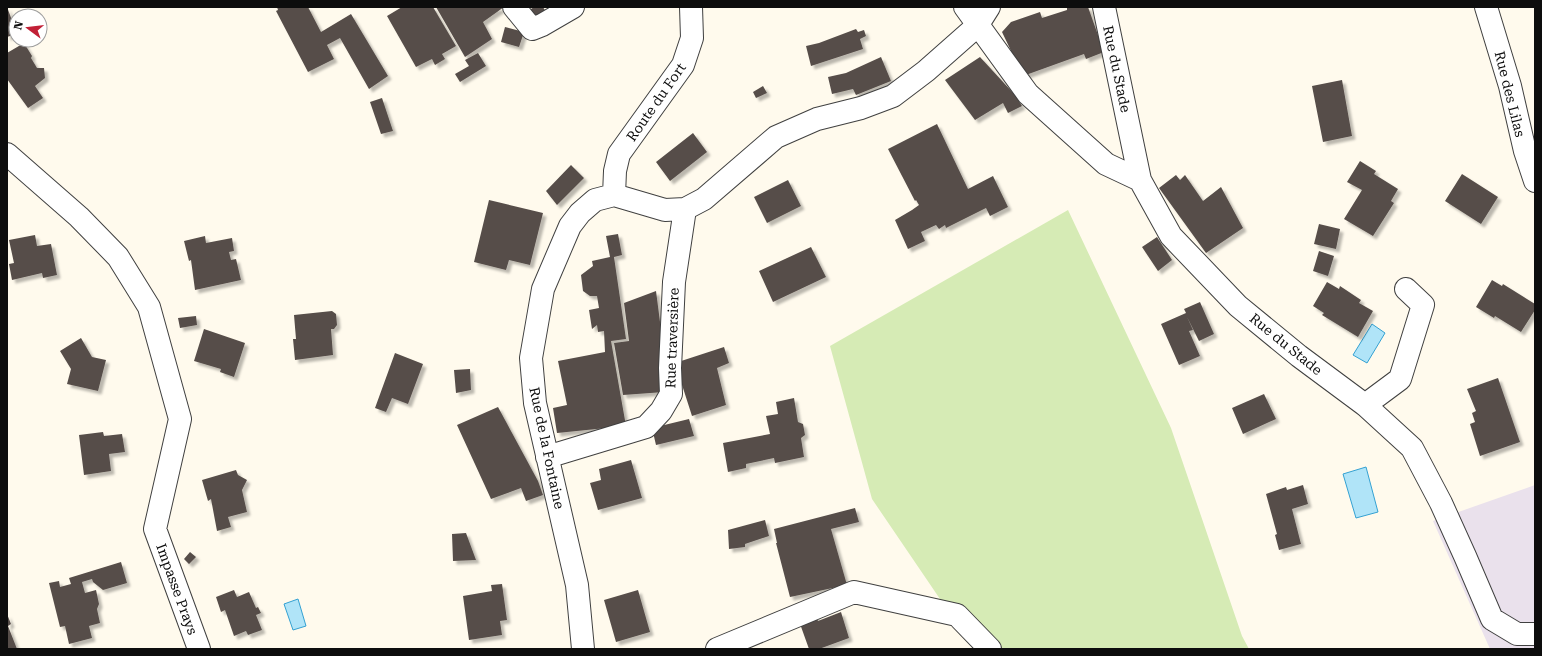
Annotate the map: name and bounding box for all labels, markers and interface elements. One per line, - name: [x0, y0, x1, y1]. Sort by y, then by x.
- north arrow: [8, 8, 48, 48]
- text: N: [11, 19, 26, 31]
- street label: Rue du Stade: [1100, 24, 1134, 114]
- street label: Rue des Lilas: [1492, 49, 1528, 139]
- street label: Route du Fort: [623, 60, 689, 144]
- street label: Rue traversière: [662, 287, 682, 389]
- street label: Rue du Stade: [1247, 310, 1326, 378]
- street label: Rue de la Fontaine: [526, 386, 568, 511]
- street label: Impasse Prays: [153, 541, 201, 637]

